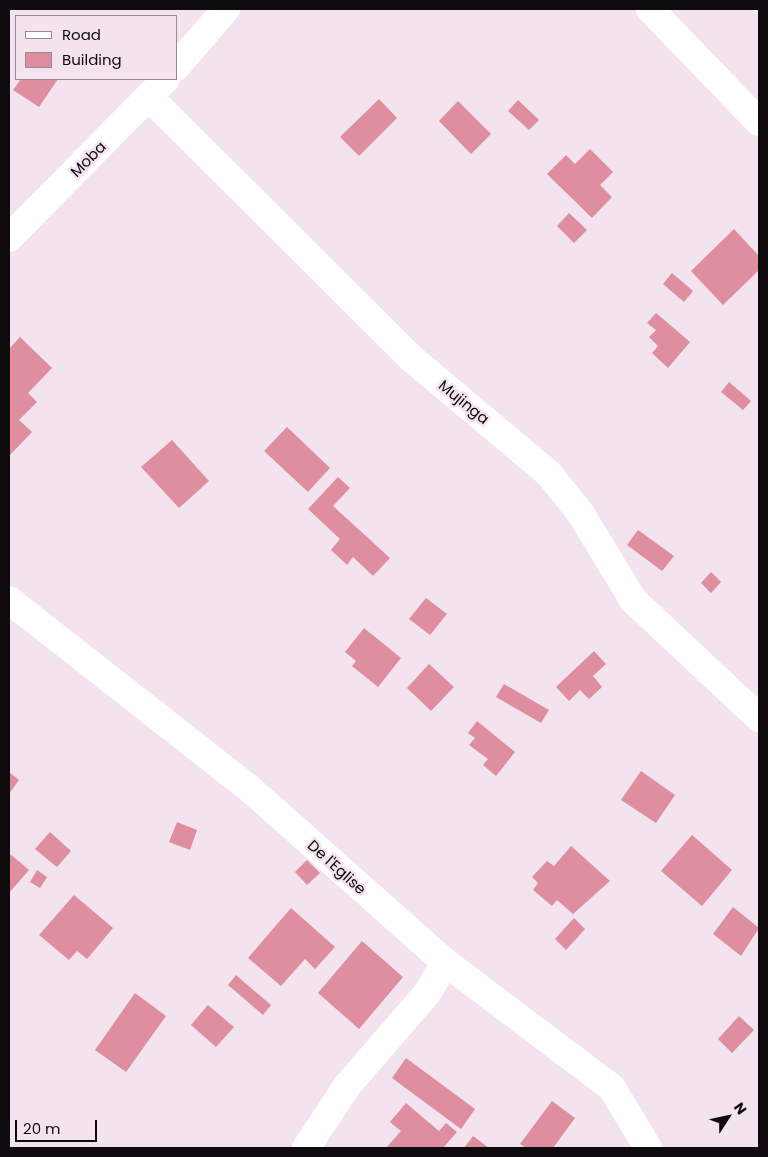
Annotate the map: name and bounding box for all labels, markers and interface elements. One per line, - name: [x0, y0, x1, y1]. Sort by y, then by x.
- legend: [15, 15, 178, 80]
- text: Road: [62, 24, 101, 45]
- text: Building: [62, 49, 122, 70]
- street label: Moba: [67, 138, 109, 180]
- street label: Mujinga: [435, 376, 493, 428]
- street label: De l'Eglise: [304, 836, 370, 898]
- north arrow: [703, 1092, 753, 1142]
- text: N: [729, 1098, 751, 1118]
- scale bar: [18, 1110, 100, 1142]
- text: 20 m: [23, 1118, 61, 1139]

